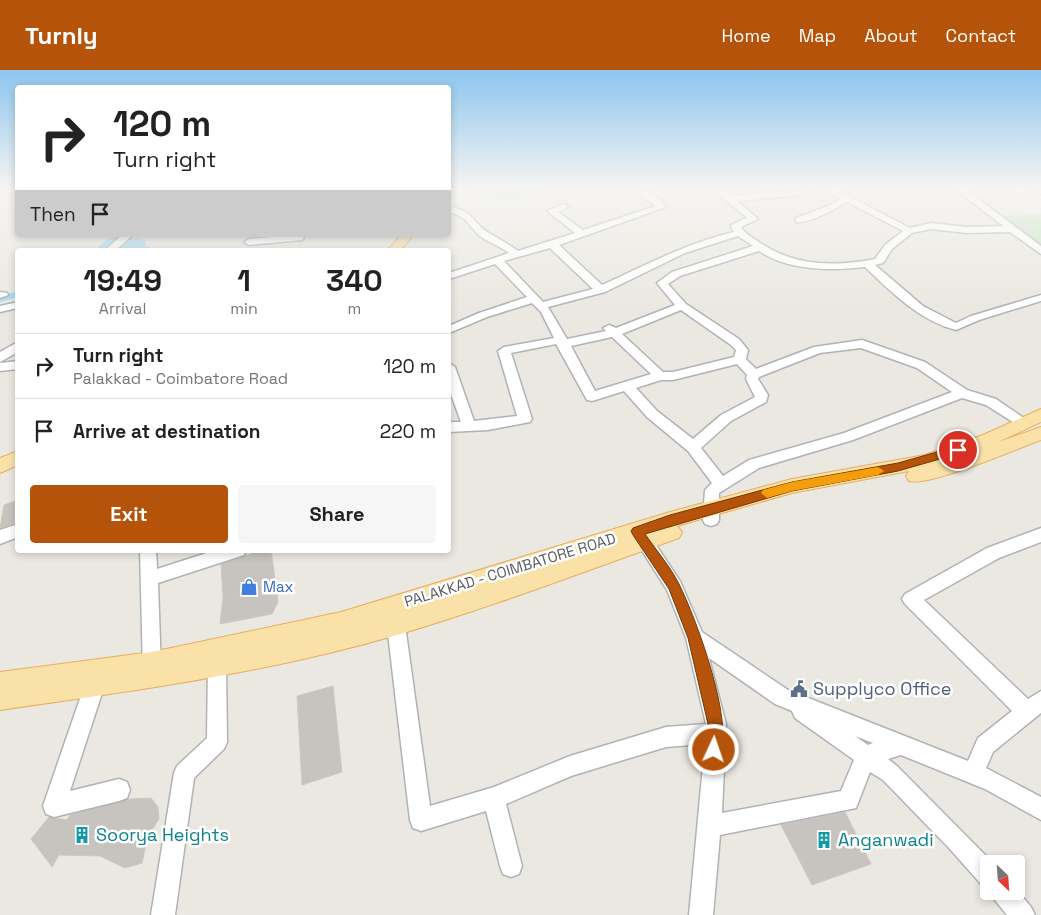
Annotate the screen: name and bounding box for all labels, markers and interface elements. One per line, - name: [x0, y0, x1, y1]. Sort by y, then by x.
- text: Turnly: [25, 20, 98, 51]
- text: Home: [722, 24, 771, 47]
- text: Map: [799, 24, 836, 47]
- text: About: [864, 24, 918, 47]
- text: Contact: [946, 24, 1016, 47]
- text: 120 m: [113, 102, 211, 146]
- icon: right: [30, 105, 95, 170]
- text: Turn right: [113, 145, 216, 173]
- icon: arrive: [86, 200, 114, 228]
- text: Then: [30, 202, 76, 227]
- text: 19:49: [83, 261, 162, 300]
- text: 1: [237, 261, 251, 300]
- text: 340: [326, 261, 383, 300]
- text: Arrival: [99, 298, 146, 319]
- text: min: [230, 298, 258, 319]
- text: m: [347, 298, 361, 319]
- text: Turn right: [73, 343, 163, 368]
- icon: right: [30, 352, 58, 380]
- text: 120 m: [383, 354, 436, 379]
- text: Palakkad - Coimbatore Road: [73, 368, 288, 389]
- icon: arrive: [30, 417, 58, 445]
- text: Arrive at destination: [73, 419, 261, 444]
- text: 220 m: [380, 419, 436, 444]
- pin: [937, 429, 979, 471]
- icon: arrive: [944, 436, 972, 464]
- button: Exit: [30, 485, 228, 543]
- button: Share: [238, 485, 436, 543]
- street label: PALAKKAD - COIMBATORE ROAD: [402, 528, 618, 611]
- shop icon: Max: [239, 577, 259, 597]
- place label: Max: [263, 577, 294, 596]
- place label: Supplyco Office: [813, 677, 951, 700]
- public building icon: Supplyco Office: [789, 679, 809, 699]
- position arrow: [687, 723, 739, 775]
- place label: Soorya Heights: [96, 823, 229, 846]
- building icon: Soorya Heights: [72, 825, 92, 845]
- place label: Anganwadi: [838, 828, 934, 851]
- building icon: Anganwadi: [814, 830, 834, 850]
- north arrow: [980, 855, 1025, 900]
- map controls: [980, 855, 1025, 900]

